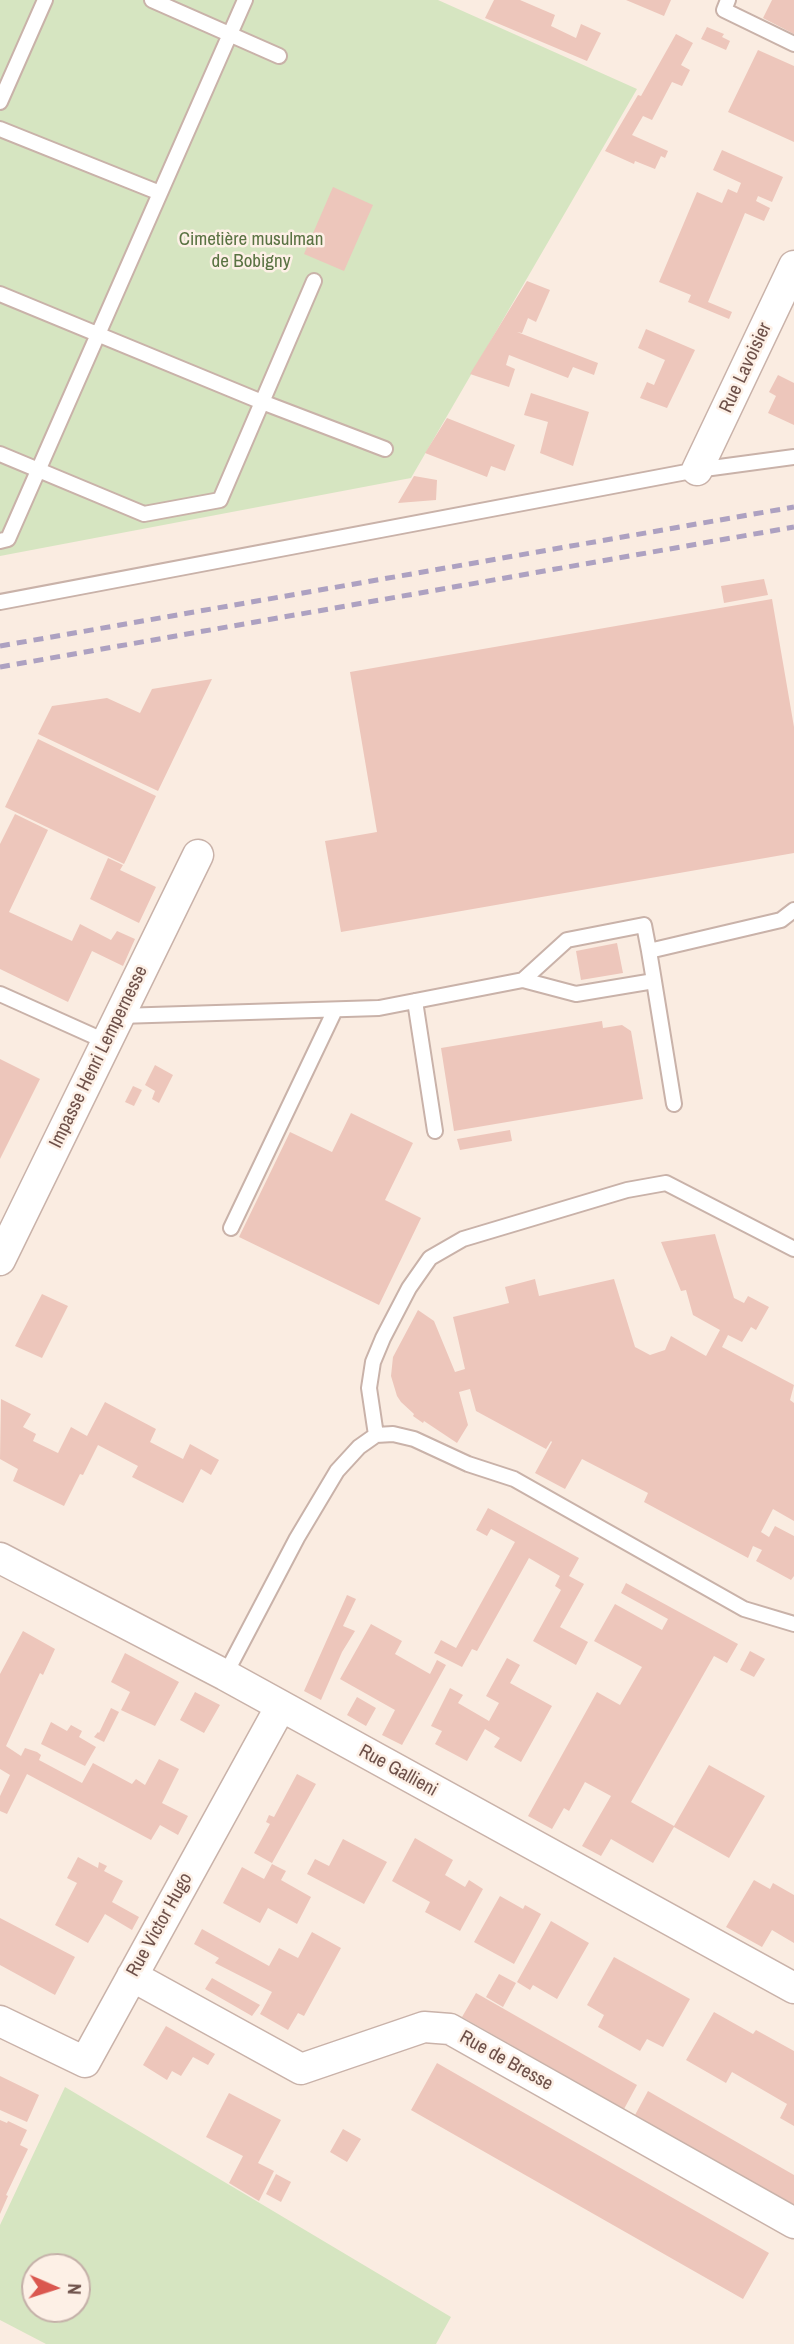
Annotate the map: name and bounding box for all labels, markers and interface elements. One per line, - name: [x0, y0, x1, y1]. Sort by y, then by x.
- park label: Cimetière musulman de Bobigny: [179, 229, 323, 273]
- street label: Rue Lavoisier: [715, 319, 777, 417]
- street label: Impasse Henri Lempernesse: [45, 962, 153, 1152]
- street label: Rue Gallieni: [355, 1740, 441, 1802]
- street label: Rue Victor Hugo: [122, 1869, 198, 1981]
- street label: Rue de Bresse: [455, 2026, 557, 2096]
- north arrow: [21, 2253, 91, 2323]
- text: N: [62, 2283, 88, 2295]

